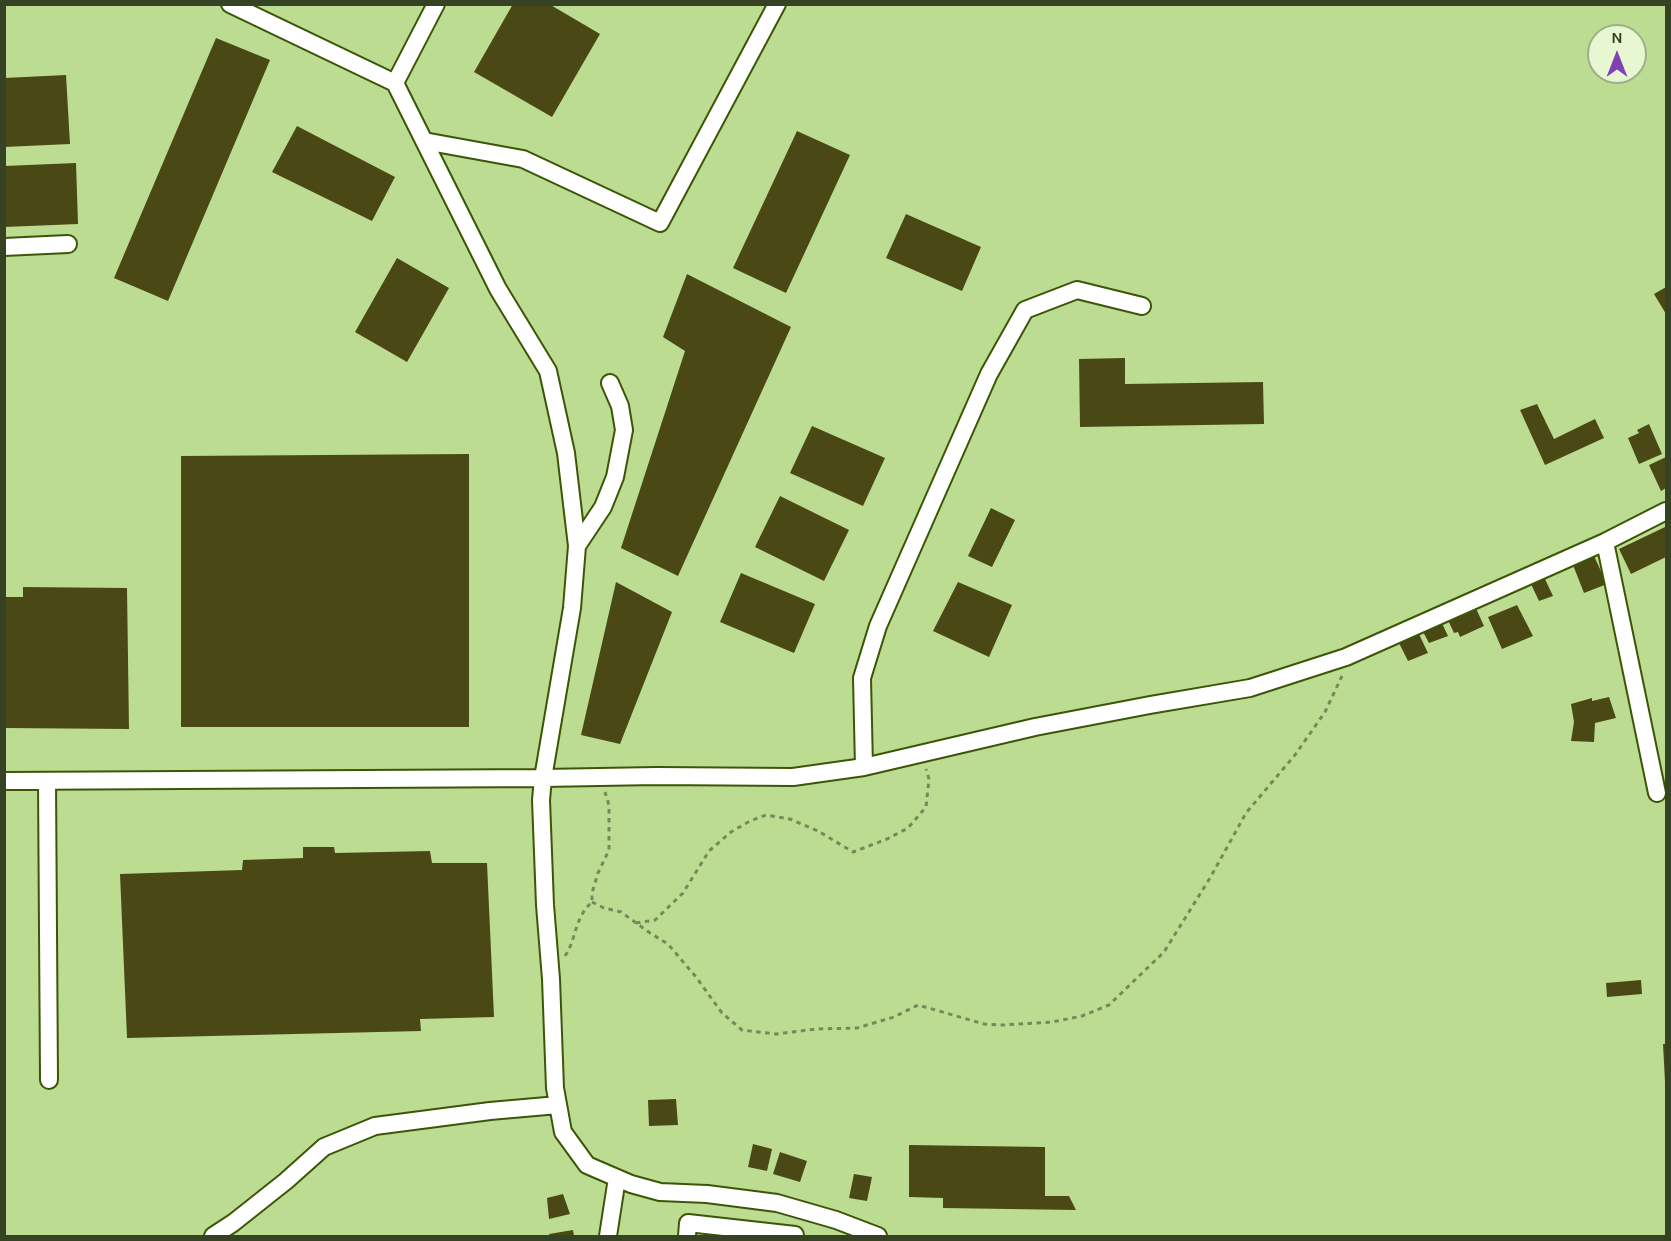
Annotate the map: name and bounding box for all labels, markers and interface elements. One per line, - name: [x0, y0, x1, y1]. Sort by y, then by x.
- north arrow: [1587, 24, 1647, 84]
- text: N: [1611, 28, 1623, 47]

